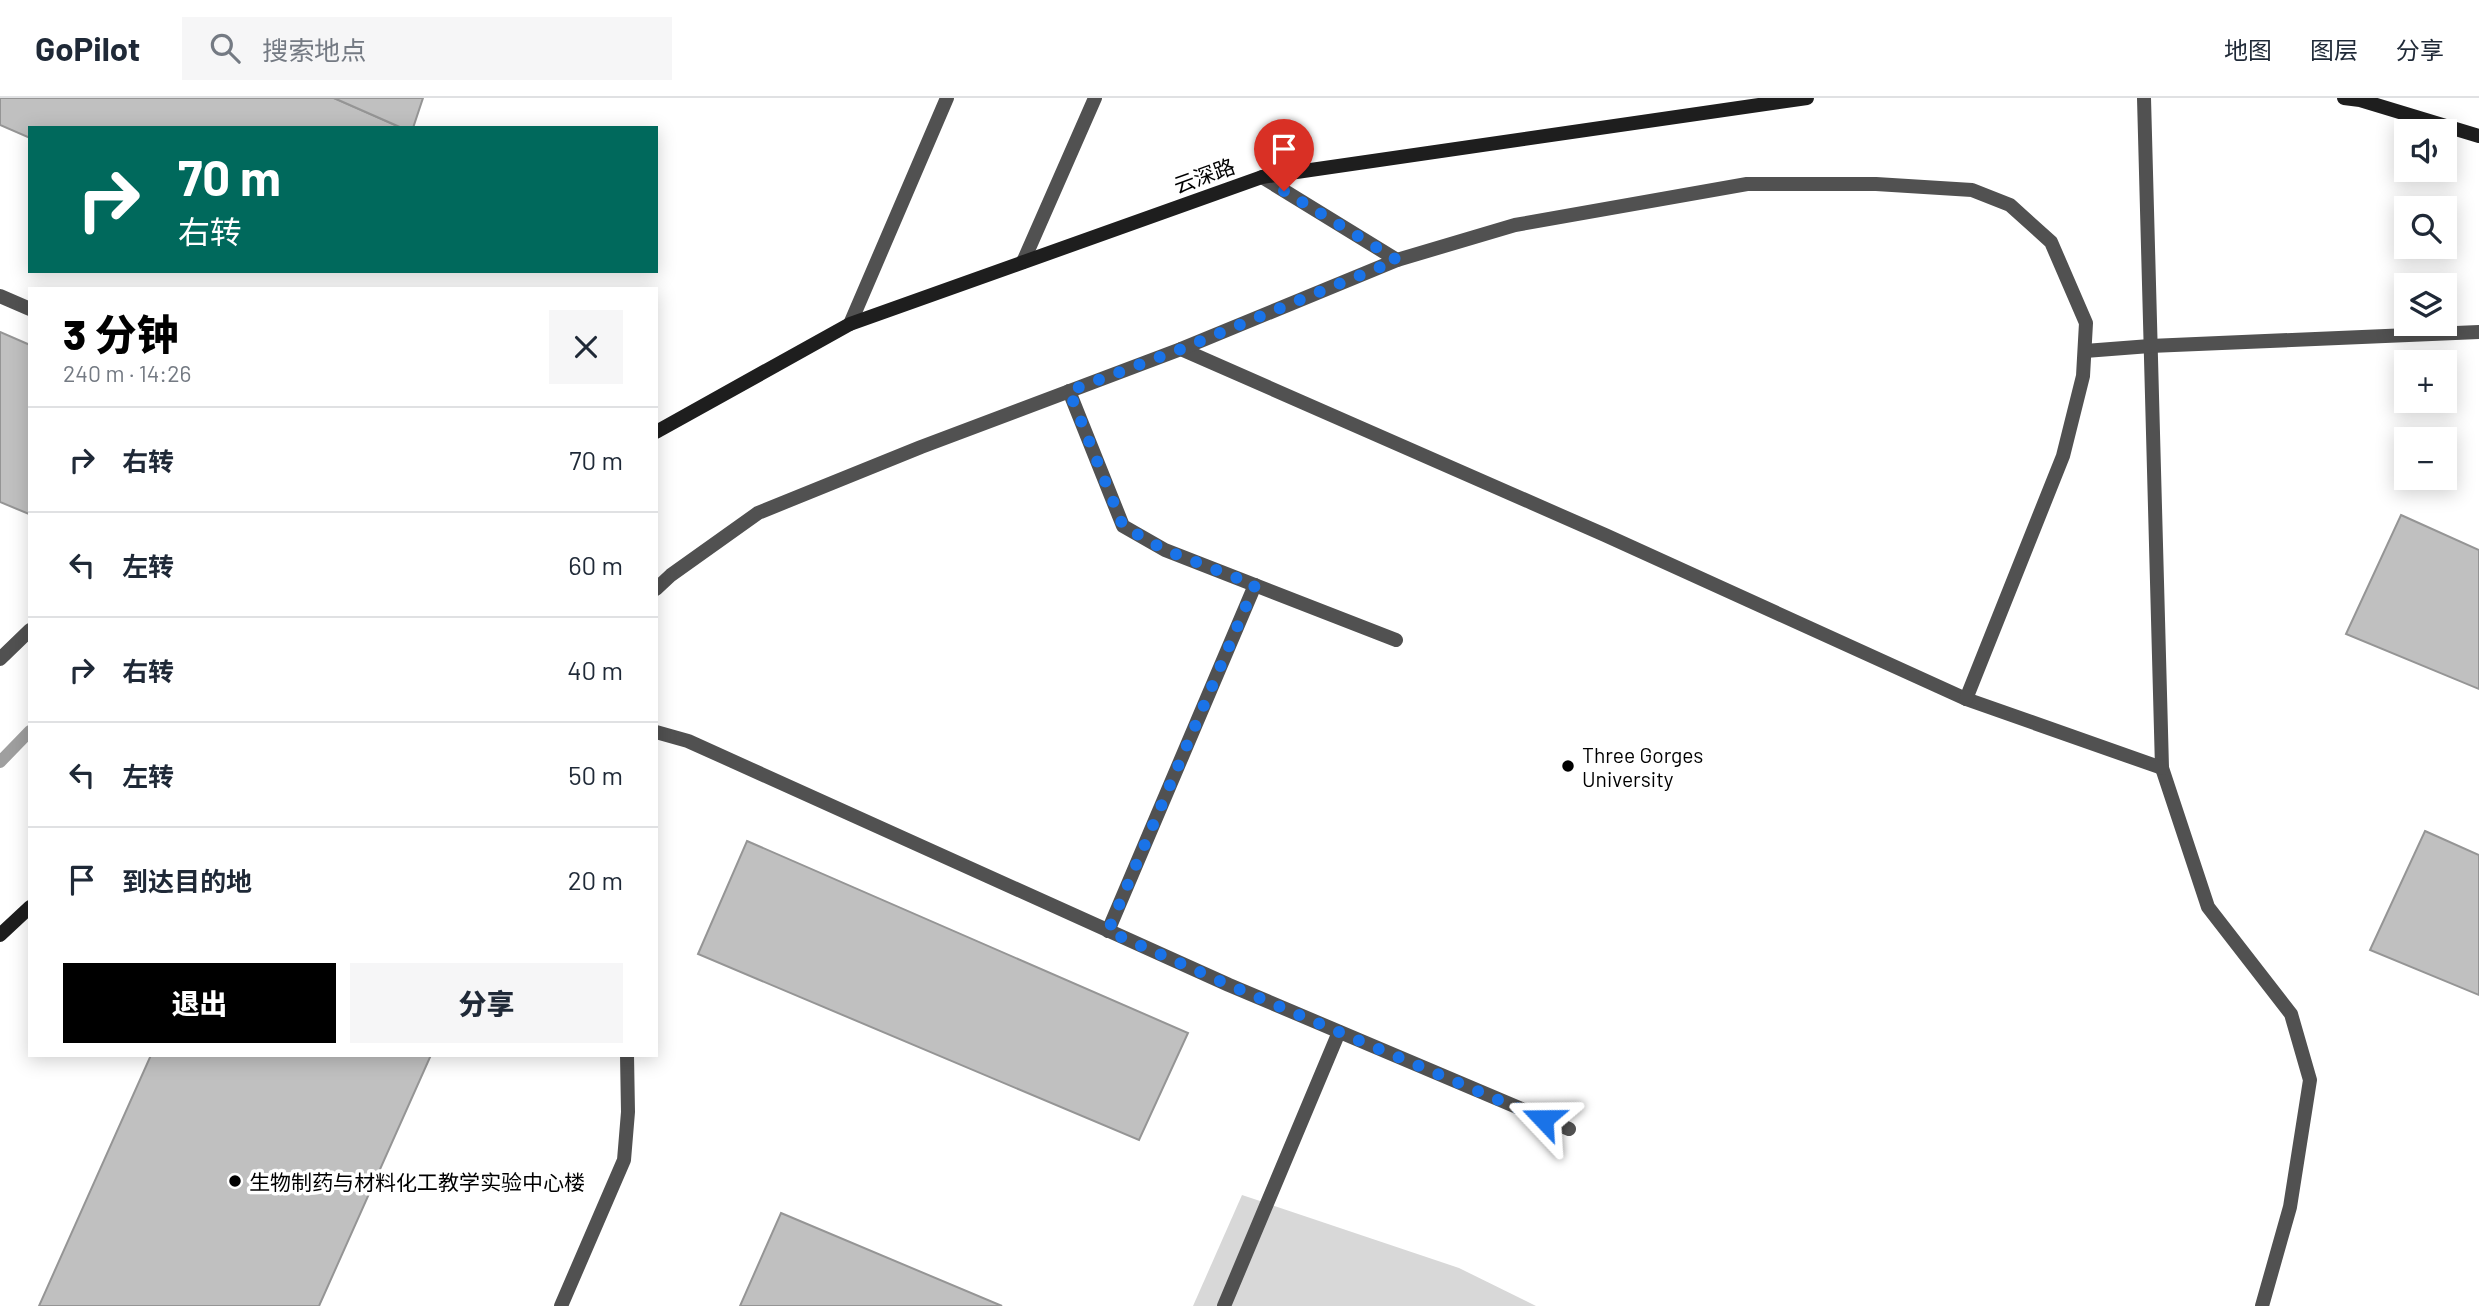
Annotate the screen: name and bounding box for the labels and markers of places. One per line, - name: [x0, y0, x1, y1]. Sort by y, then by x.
- pin: [1254, 119, 1314, 191]
- place label: Three Gorges University: [1582, 742, 1703, 791]
- marker: Three Gorges University: [1560, 758, 1576, 774]
- place label: 生物制药与材料化工教学实验中心楼: [249, 1169, 585, 1194]
- marker: 生物制药与材料化工教学实验中心楼: [227, 1173, 243, 1189]

